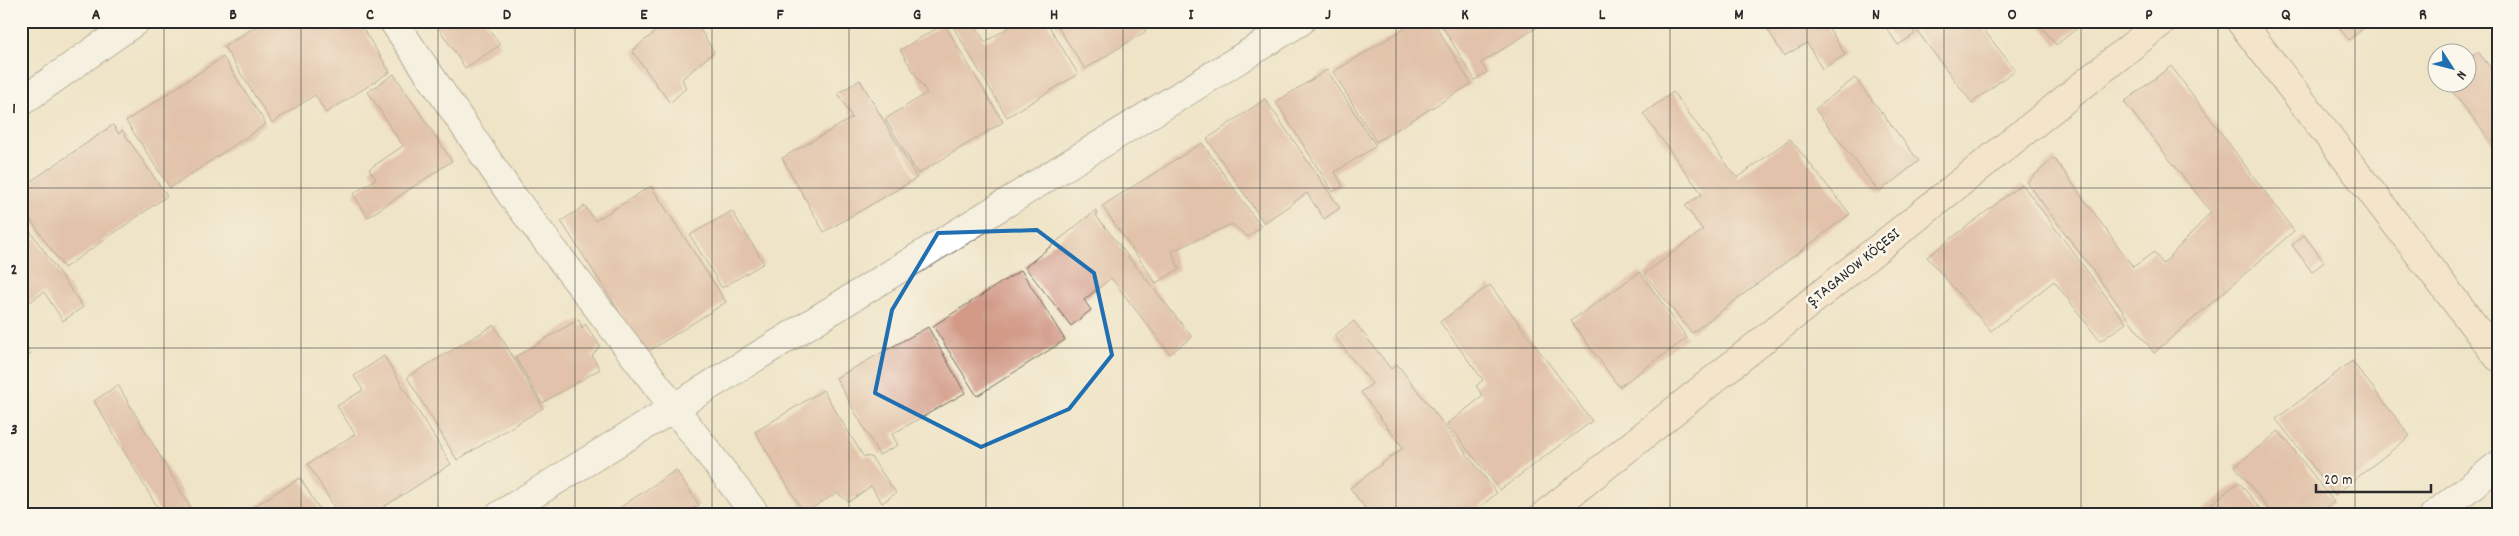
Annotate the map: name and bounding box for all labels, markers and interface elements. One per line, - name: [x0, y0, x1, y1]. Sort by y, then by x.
- text: A: [92, 4, 101, 27]
- text: B: [229, 4, 237, 27]
- text: C: [366, 4, 374, 27]
- text: D: [503, 4, 512, 27]
- text: E: [640, 4, 648, 27]
- text: F: [776, 4, 784, 27]
- text: G: [913, 4, 921, 27]
- text: H: [1050, 4, 1058, 27]
- text: I: [1189, 4, 1195, 27]
- text: J: [1325, 4, 1331, 27]
- text: K: [1461, 4, 1469, 27]
- text: L: [1599, 4, 1606, 27]
- text: M: [1734, 4, 1744, 27]
- text: N: [1872, 4, 1880, 27]
- text: O: [2007, 4, 2017, 27]
- text: P: [2145, 4, 2153, 27]
- text: Q: [2281, 4, 2291, 27]
- text: R: [2419, 4, 2427, 27]
- north arrow: [2426, 42, 2476, 92]
- text: N: [2451, 66, 2471, 83]
- text: 1: [12, 98, 16, 121]
- street label: Ş.TAGANOW KÖÇESI: [1802, 223, 1906, 313]
- text: 2: [11, 259, 18, 282]
- text: 3: [10, 419, 18, 442]
- scale bar: [2316, 461, 2432, 493]
- text: 20 m: [2324, 470, 2352, 492]

